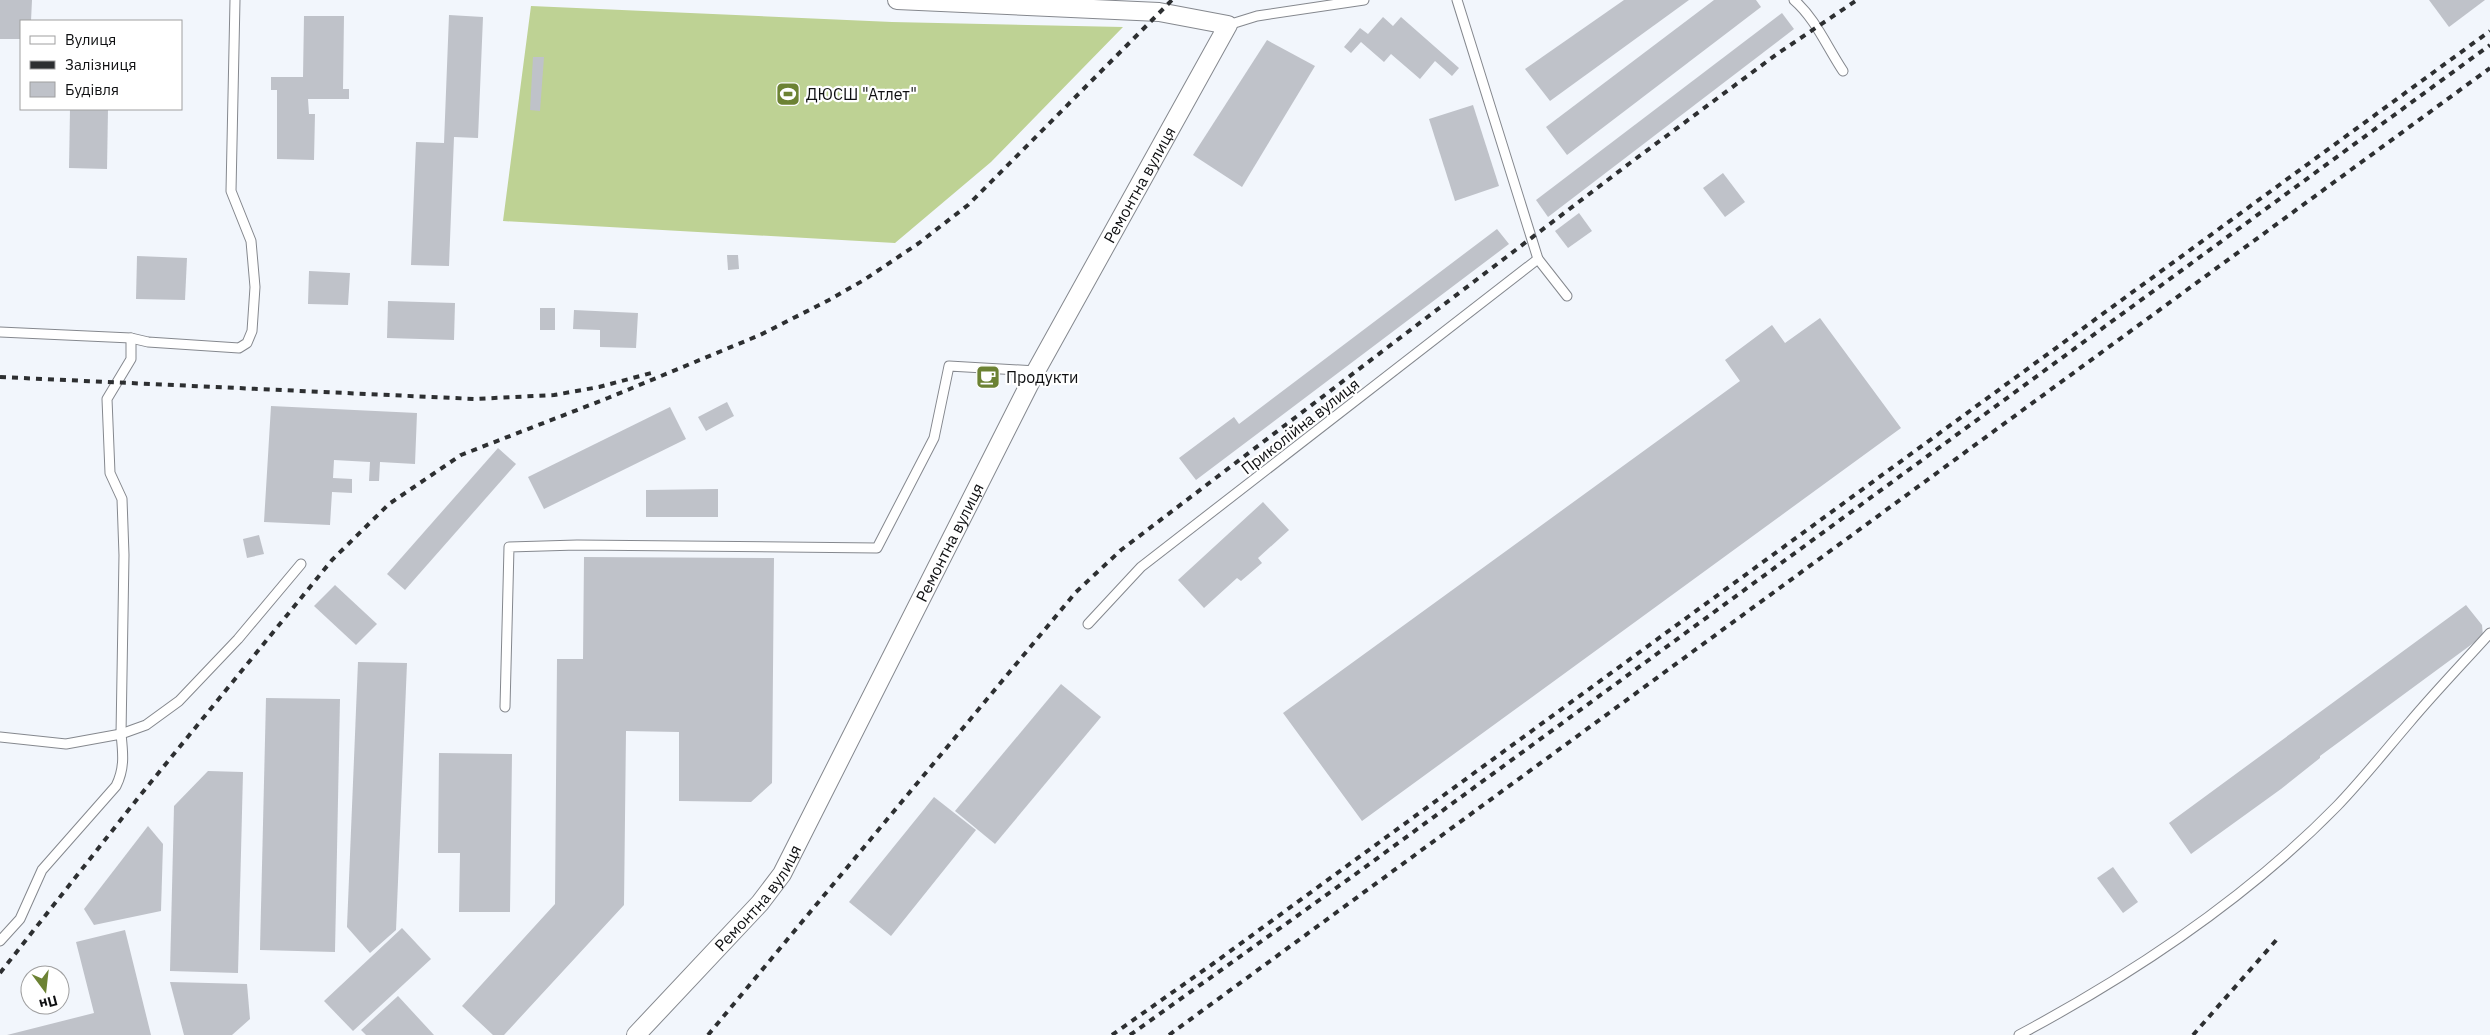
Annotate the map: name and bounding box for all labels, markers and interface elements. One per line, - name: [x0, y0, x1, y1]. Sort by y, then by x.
- legend: [20, 20, 182, 110]
- text: Вулиця: [65, 30, 116, 49]
- text: Залізниця: [65, 55, 136, 74]
- text: Будівля: [65, 80, 119, 99]
- sports icon: ДЮСШ "Атлет": [775, 81, 801, 107]
- place label: ДЮСШ "Атлет": [806, 84, 917, 104]
- street label: Ремонтна вулиця: [1099, 123, 1180, 247]
- cafe icon: Продукти: [975, 364, 1001, 390]
- place label: Продукти: [1006, 367, 1079, 387]
- street label: Приколійна вулиця: [1237, 374, 1363, 478]
- street label: Ремонтна вулиця: [911, 480, 988, 605]
- street label: Ремонтна вулиця: [710, 841, 805, 955]
- north arrow: [20, 965, 70, 1015]
- text: Пн: [37, 991, 60, 1014]

